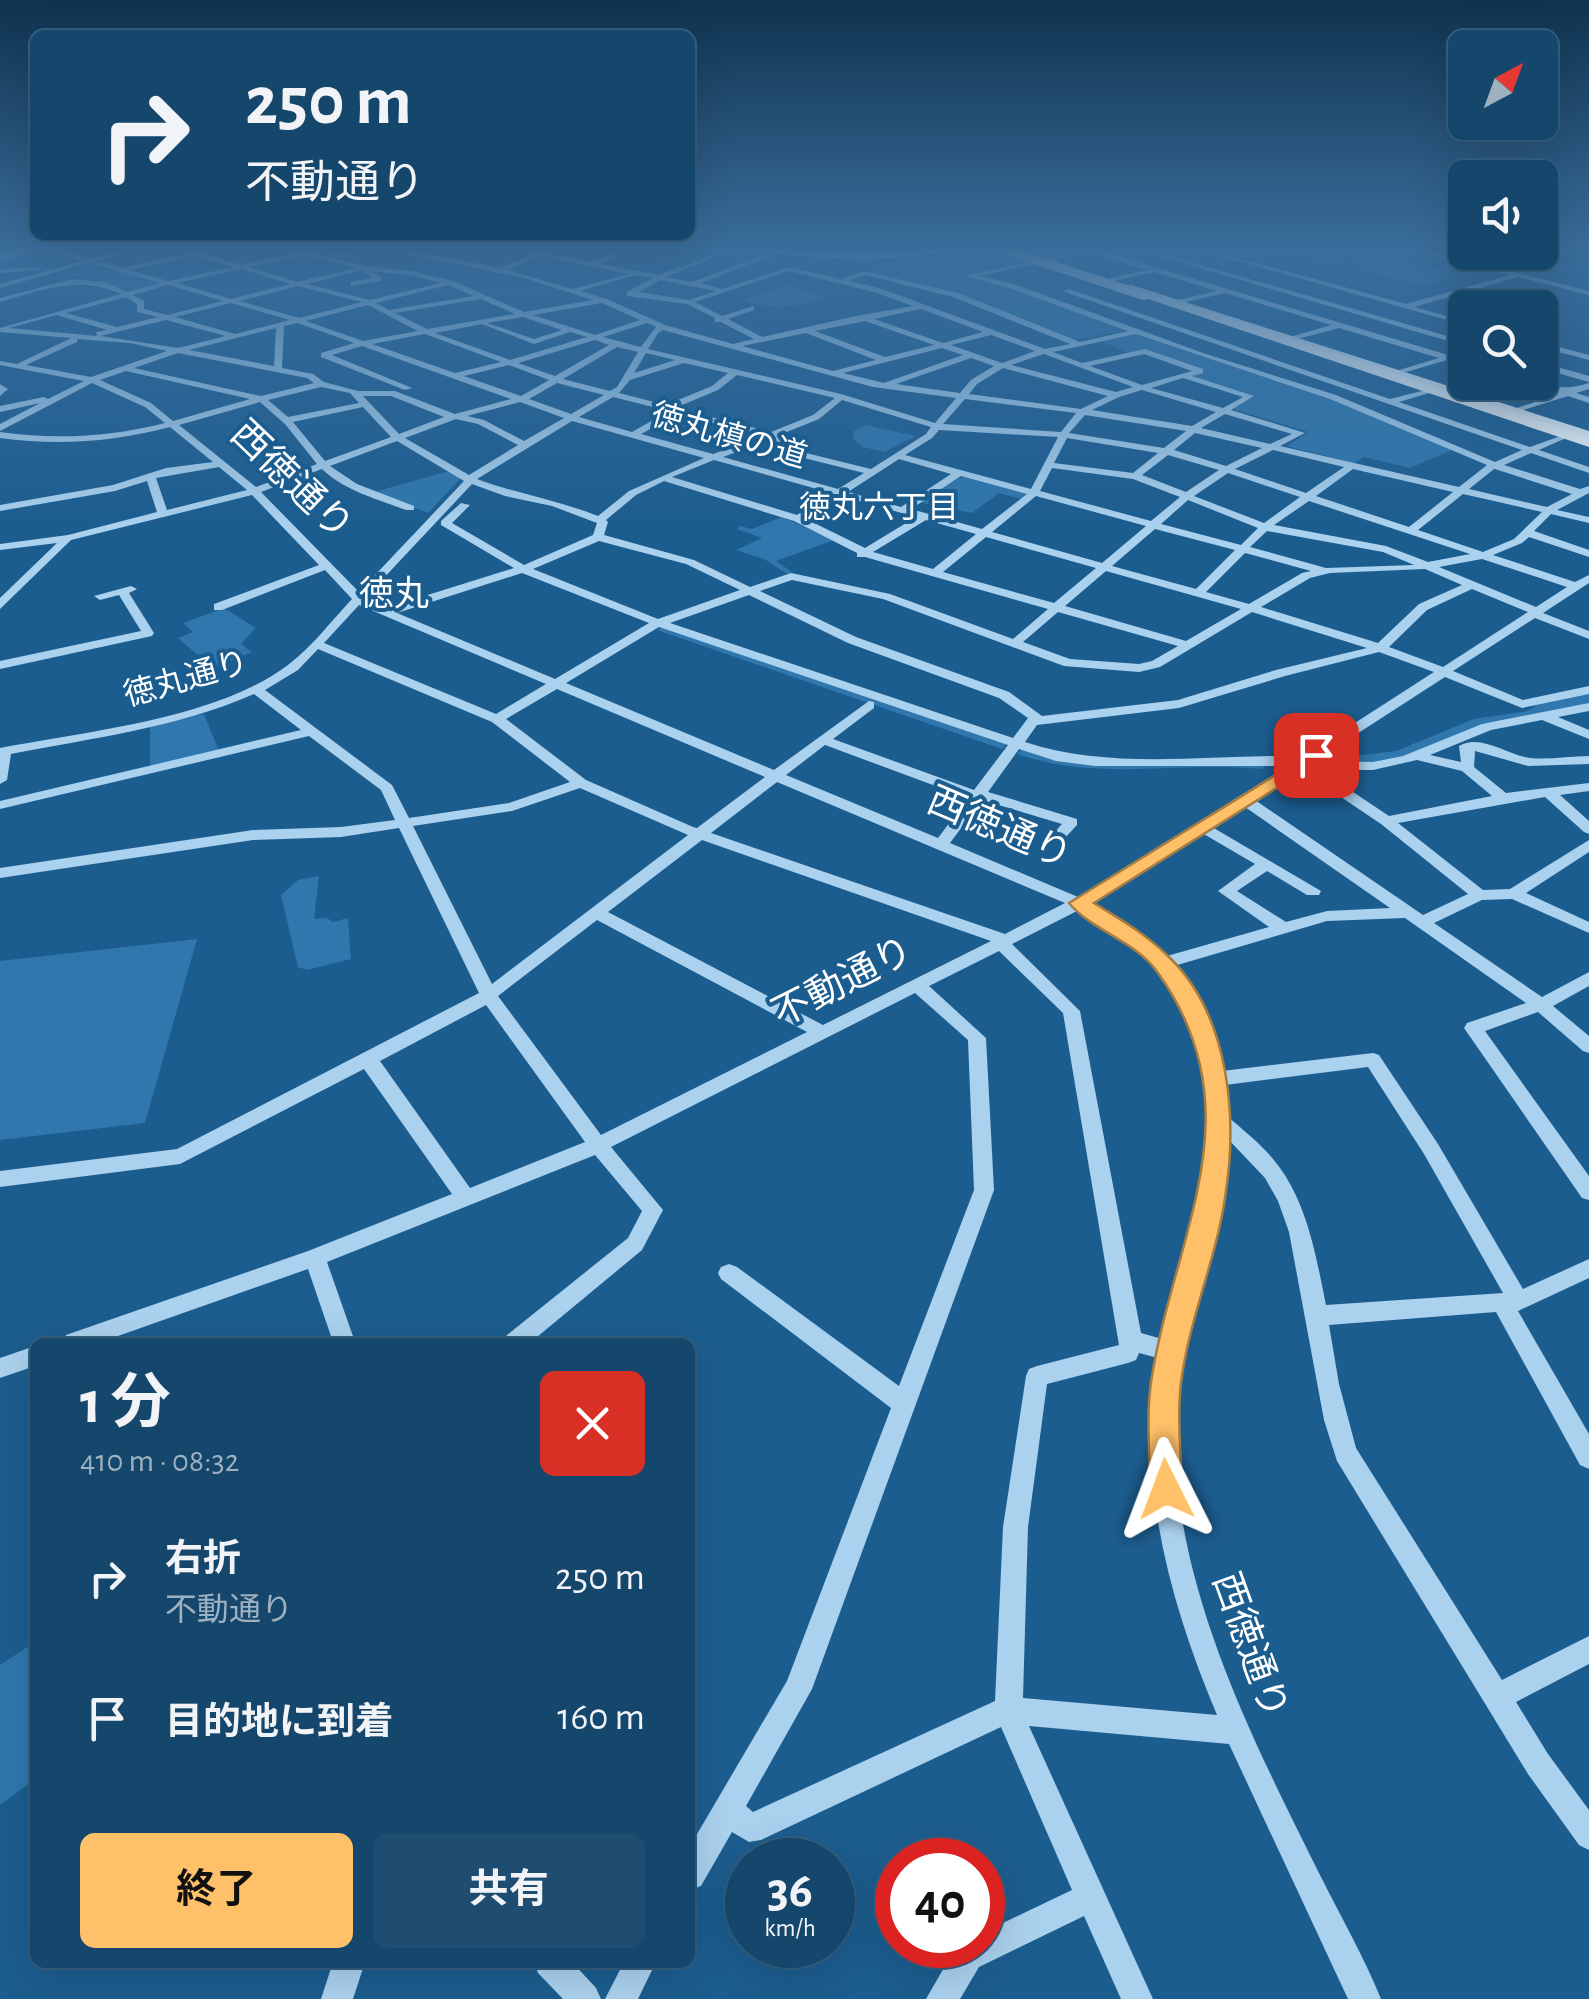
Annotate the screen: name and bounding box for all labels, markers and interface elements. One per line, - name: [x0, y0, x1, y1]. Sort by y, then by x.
- north arrow: [1448, 30, 1558, 140]
- map controls: [1448, 30, 1558, 400]
- text: 250 m: [245, 67, 412, 137]
- icon: right: [80, 70, 210, 200]
- button: sound: [1448, 160, 1558, 270]
- text: 不動通り: [245, 161, 425, 206]
- button: search: [1448, 290, 1558, 400]
- street label: 徳丸槙の道: [648, 397, 811, 473]
- street label: 西徳通り: [223, 412, 361, 547]
- district label: 徳丸六丁目: [799, 491, 959, 524]
- district label: 徳丸: [359, 575, 429, 612]
- street label: 徳丸通り: [120, 645, 252, 712]
- pin: [1274, 713, 1359, 798]
- icon: arrive: [1289, 728, 1344, 783]
- street label: 西徳通り: [922, 779, 1078, 876]
- street label: 不動通り: [766, 930, 919, 1034]
- button: close: [540, 1371, 645, 1476]
- text: 1 分: [80, 1374, 171, 1434]
- position arrow: [1114, 1437, 1218, 1541]
- text: 410 m · 08:32: [80, 1445, 239, 1477]
- text: 右折: [165, 1541, 241, 1579]
- icon: right: [80, 1551, 135, 1606]
- text: 250 m: [555, 1559, 645, 1597]
- street label: 西徳通り: [1205, 1567, 1296, 1724]
- text: 不動通り: [165, 1594, 293, 1626]
- icon: arrive: [80, 1691, 135, 1746]
- text: 160 m: [557, 1699, 645, 1737]
- text: 目的地に到着: [165, 1704, 393, 1742]
- button: 終了: [80, 1833, 353, 1948]
- button: 共有: [373, 1833, 645, 1948]
- speed limit sign: 40: [875, 1838, 1005, 1968]
- text: 36: [767, 1866, 813, 1916]
- text: km/h: [764, 1916, 816, 1941]

